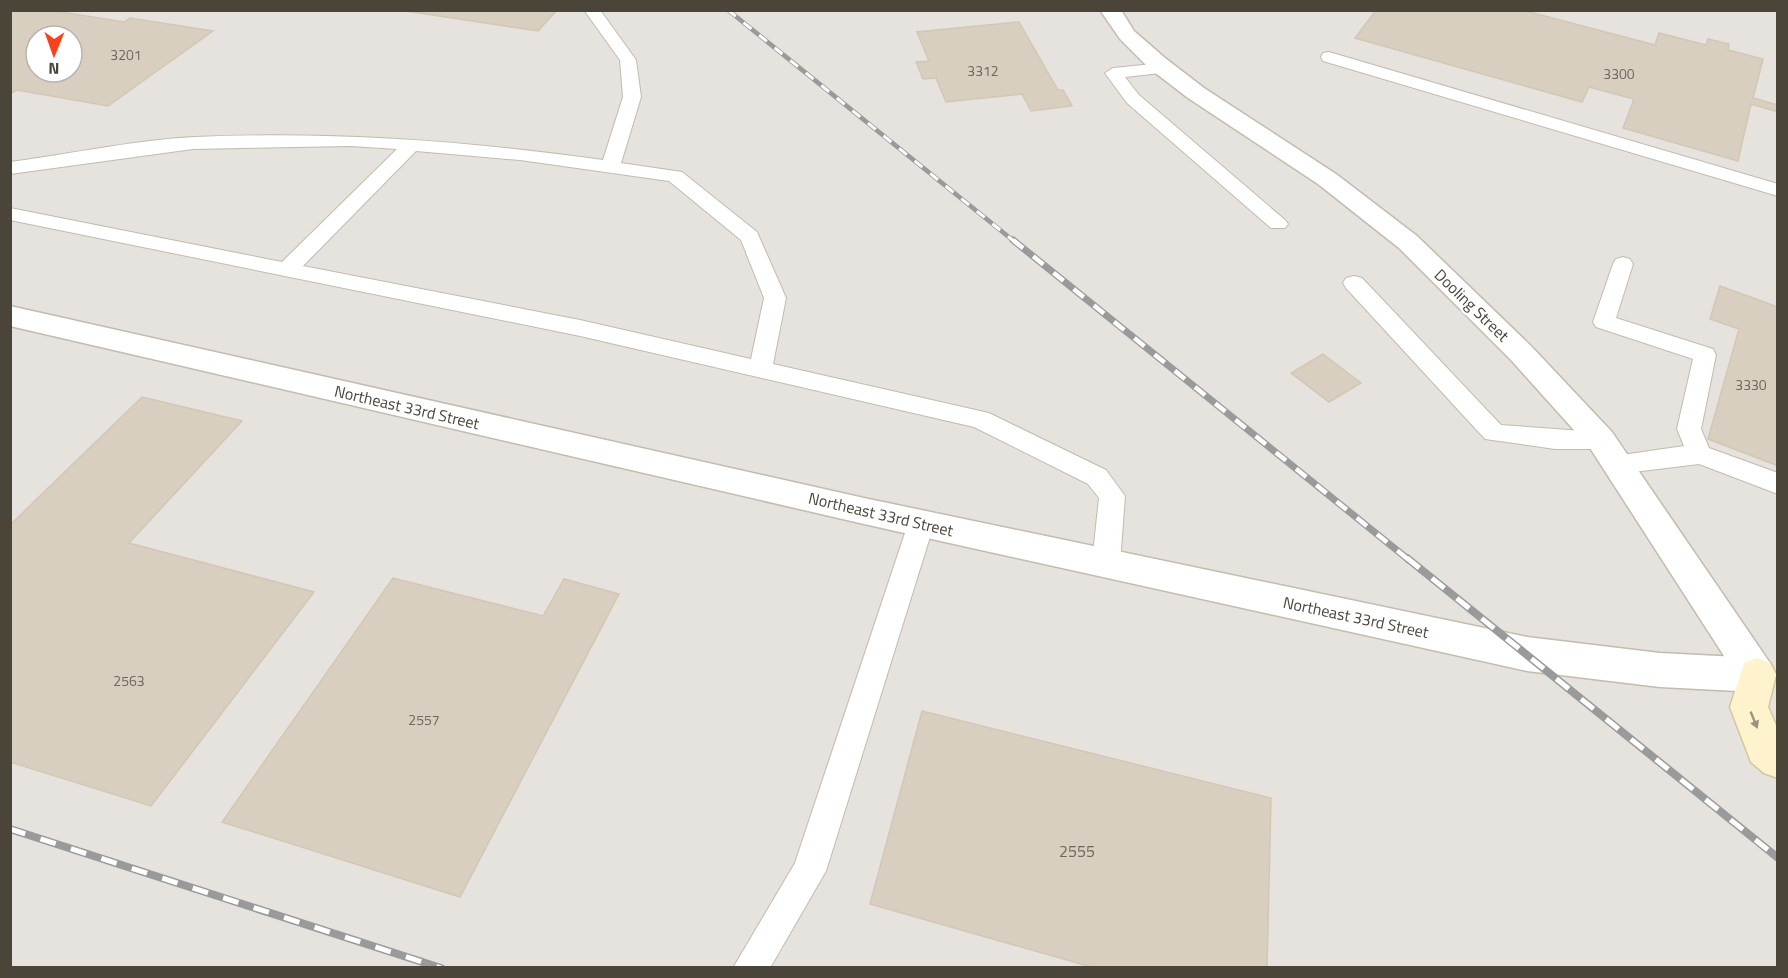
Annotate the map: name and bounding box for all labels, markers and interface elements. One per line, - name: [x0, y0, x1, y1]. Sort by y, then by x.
- north arrow: [24, 24, 84, 84]
- house number: 3201: [110, 44, 142, 65]
- text: N: [48, 57, 59, 81]
- house number: 3312: [967, 60, 999, 81]
- house number: 3300: [1603, 63, 1635, 84]
- street label: Dooling Street: [1429, 263, 1515, 347]
- house number: 3330: [1735, 374, 1767, 395]
- street label: Northeast 33rd Street: [332, 379, 482, 435]
- street label: Northeast 33rd Street: [806, 486, 956, 542]
- street label: Northeast 33rd Street: [1281, 590, 1431, 644]
- house number: 2563: [113, 670, 145, 691]
- house number: 2557: [408, 709, 440, 730]
- one-way arrow: [1750, 711, 1759, 729]
- house number: 2555: [1059, 839, 1095, 863]

